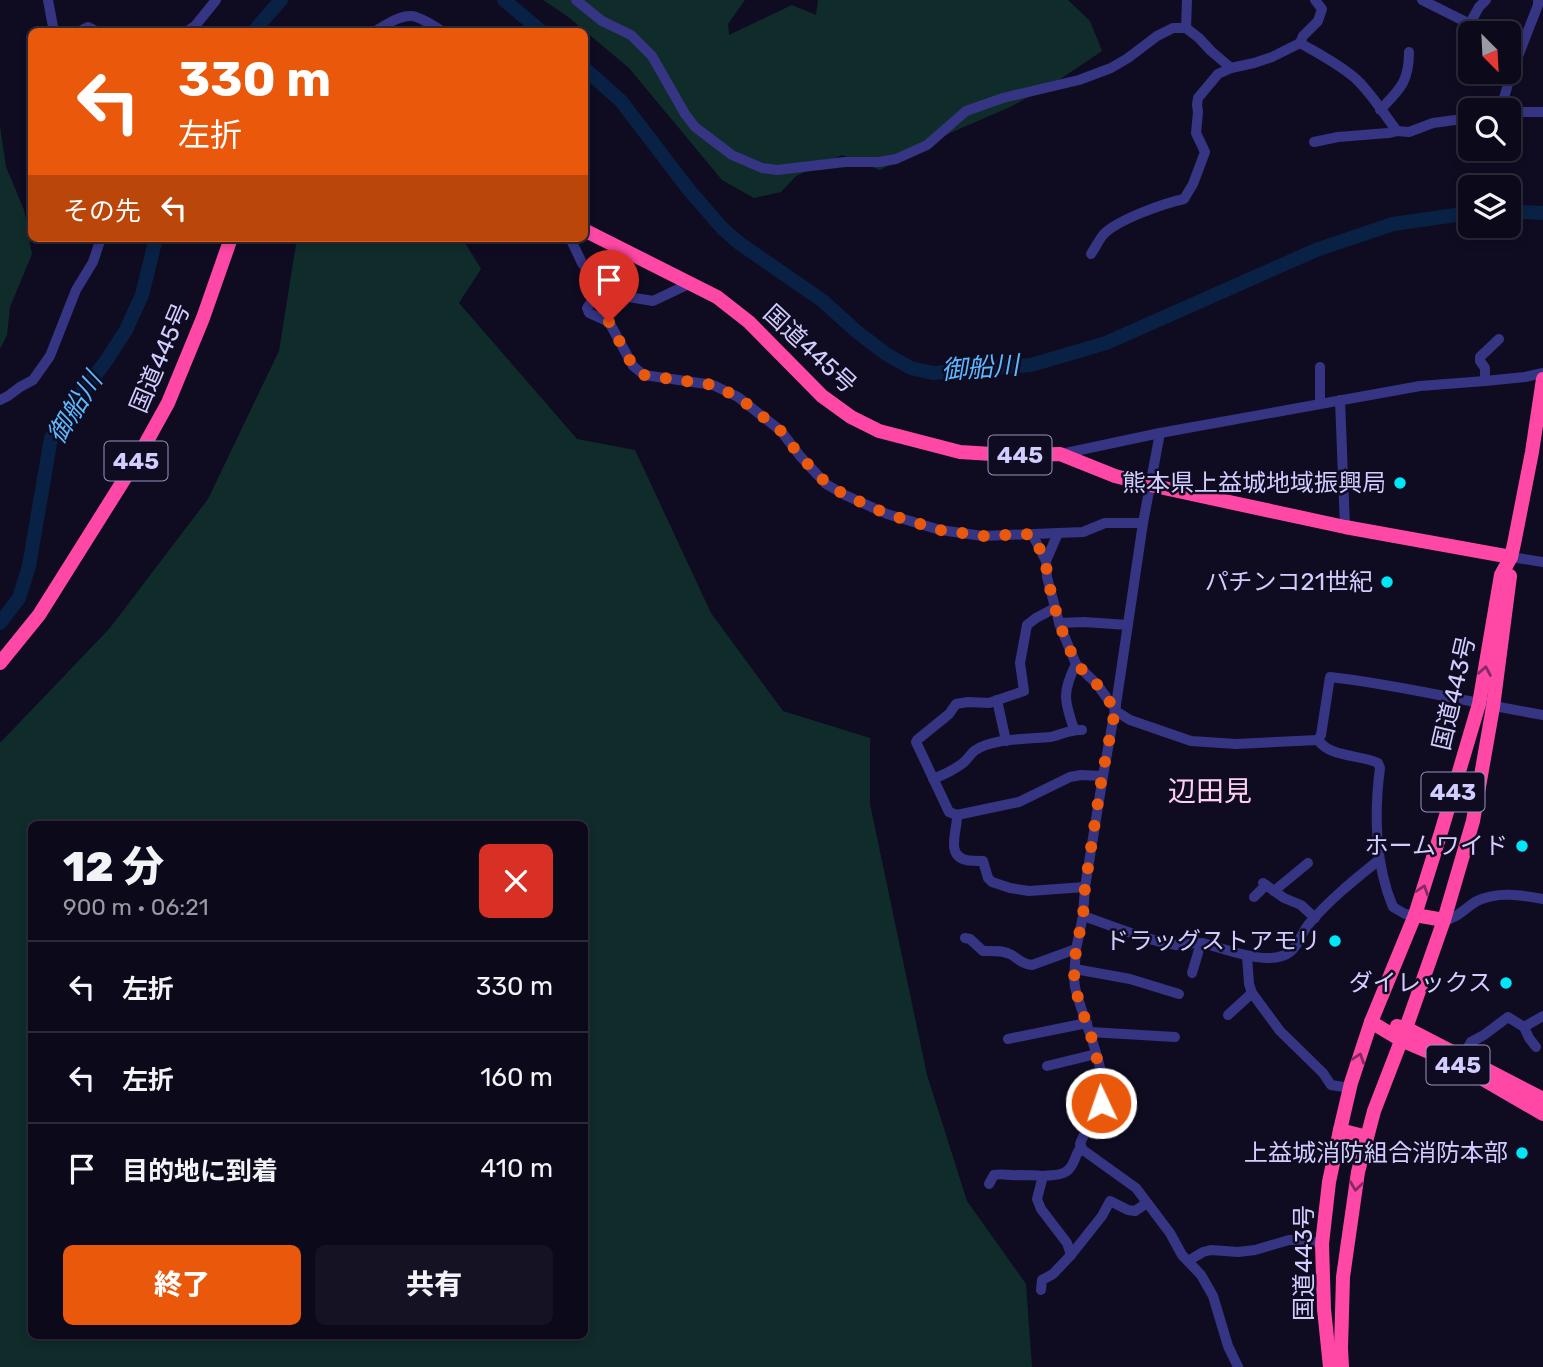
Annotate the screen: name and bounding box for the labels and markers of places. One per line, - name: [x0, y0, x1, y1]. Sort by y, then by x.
- pin: [579, 250, 639, 322]
- place label: 熊本県上益城地域振興局: [1122, 469, 1386, 497]
- marker: 熊本県上益城地域振興局: [1392, 475, 1408, 491]
- place label: パチンコ21世紀: [1205, 568, 1373, 596]
- marker: パチンコ21世紀: [1379, 574, 1395, 590]
- place label: ホームワイド: [1365, 832, 1508, 860]
- marker: ホームワイド: [1514, 838, 1530, 854]
- place label: ドラッグストアモリ: [1105, 927, 1321, 955]
- marker: ドラッグストアモリ: [1327, 933, 1343, 949]
- place label: ダイレックス: [1349, 969, 1492, 997]
- marker: ダイレックス: [1498, 975, 1514, 991]
- place label: 上益城消防組合消防本部: [1244, 1139, 1508, 1167]
- marker: 上益城消防組合消防本部: [1514, 1145, 1530, 1161]

